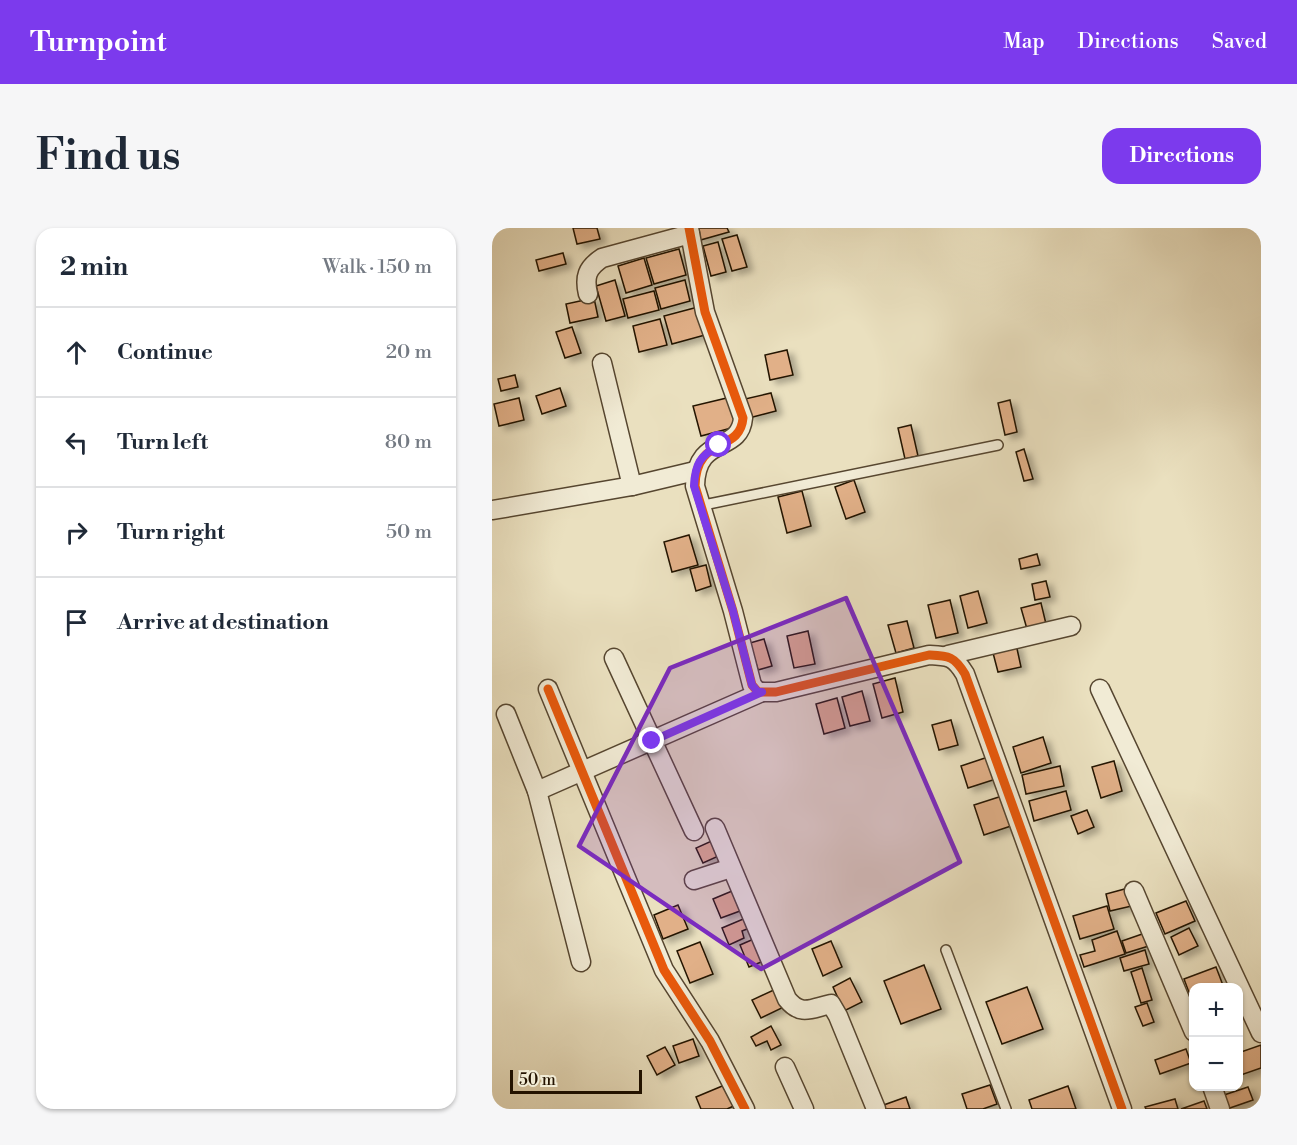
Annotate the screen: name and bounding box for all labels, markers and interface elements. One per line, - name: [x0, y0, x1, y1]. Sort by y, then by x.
- text: Turnpoint: [30, 25, 166, 60]
- text: Map: [1003, 29, 1045, 55]
- text: Directions: [1078, 29, 1179, 55]
- text: Saved: [1212, 29, 1267, 55]
- button: Directions: [1102, 128, 1261, 184]
- text: Find us: [36, 130, 180, 183]
- text: 2 min: [60, 251, 128, 283]
- text: Walk · 150 m: [323, 255, 432, 280]
- icon: ahead: [60, 336, 93, 369]
- text: Continue: [117, 339, 213, 366]
- text: 20 m: [386, 340, 432, 365]
- icon: left: [60, 426, 93, 459]
- text: Turn left: [117, 429, 208, 456]
- text: 80 m: [385, 430, 432, 455]
- route start: [705, 431, 731, 457]
- icon: right: [60, 516, 93, 549]
- text: Turn right: [117, 519, 225, 546]
- text: 50 m: [386, 520, 432, 545]
- icon: arrive: [60, 606, 93, 639]
- text: Arrive at destination: [117, 609, 329, 636]
- route end: [638, 727, 664, 753]
- map controls: [1189, 983, 1243, 1091]
- button: +: [1189, 983, 1243, 1037]
- button: −: [1189, 1037, 1243, 1091]
- scale bar: [510, 1067, 642, 1094]
- text: 50 m: [519, 1070, 556, 1090]

